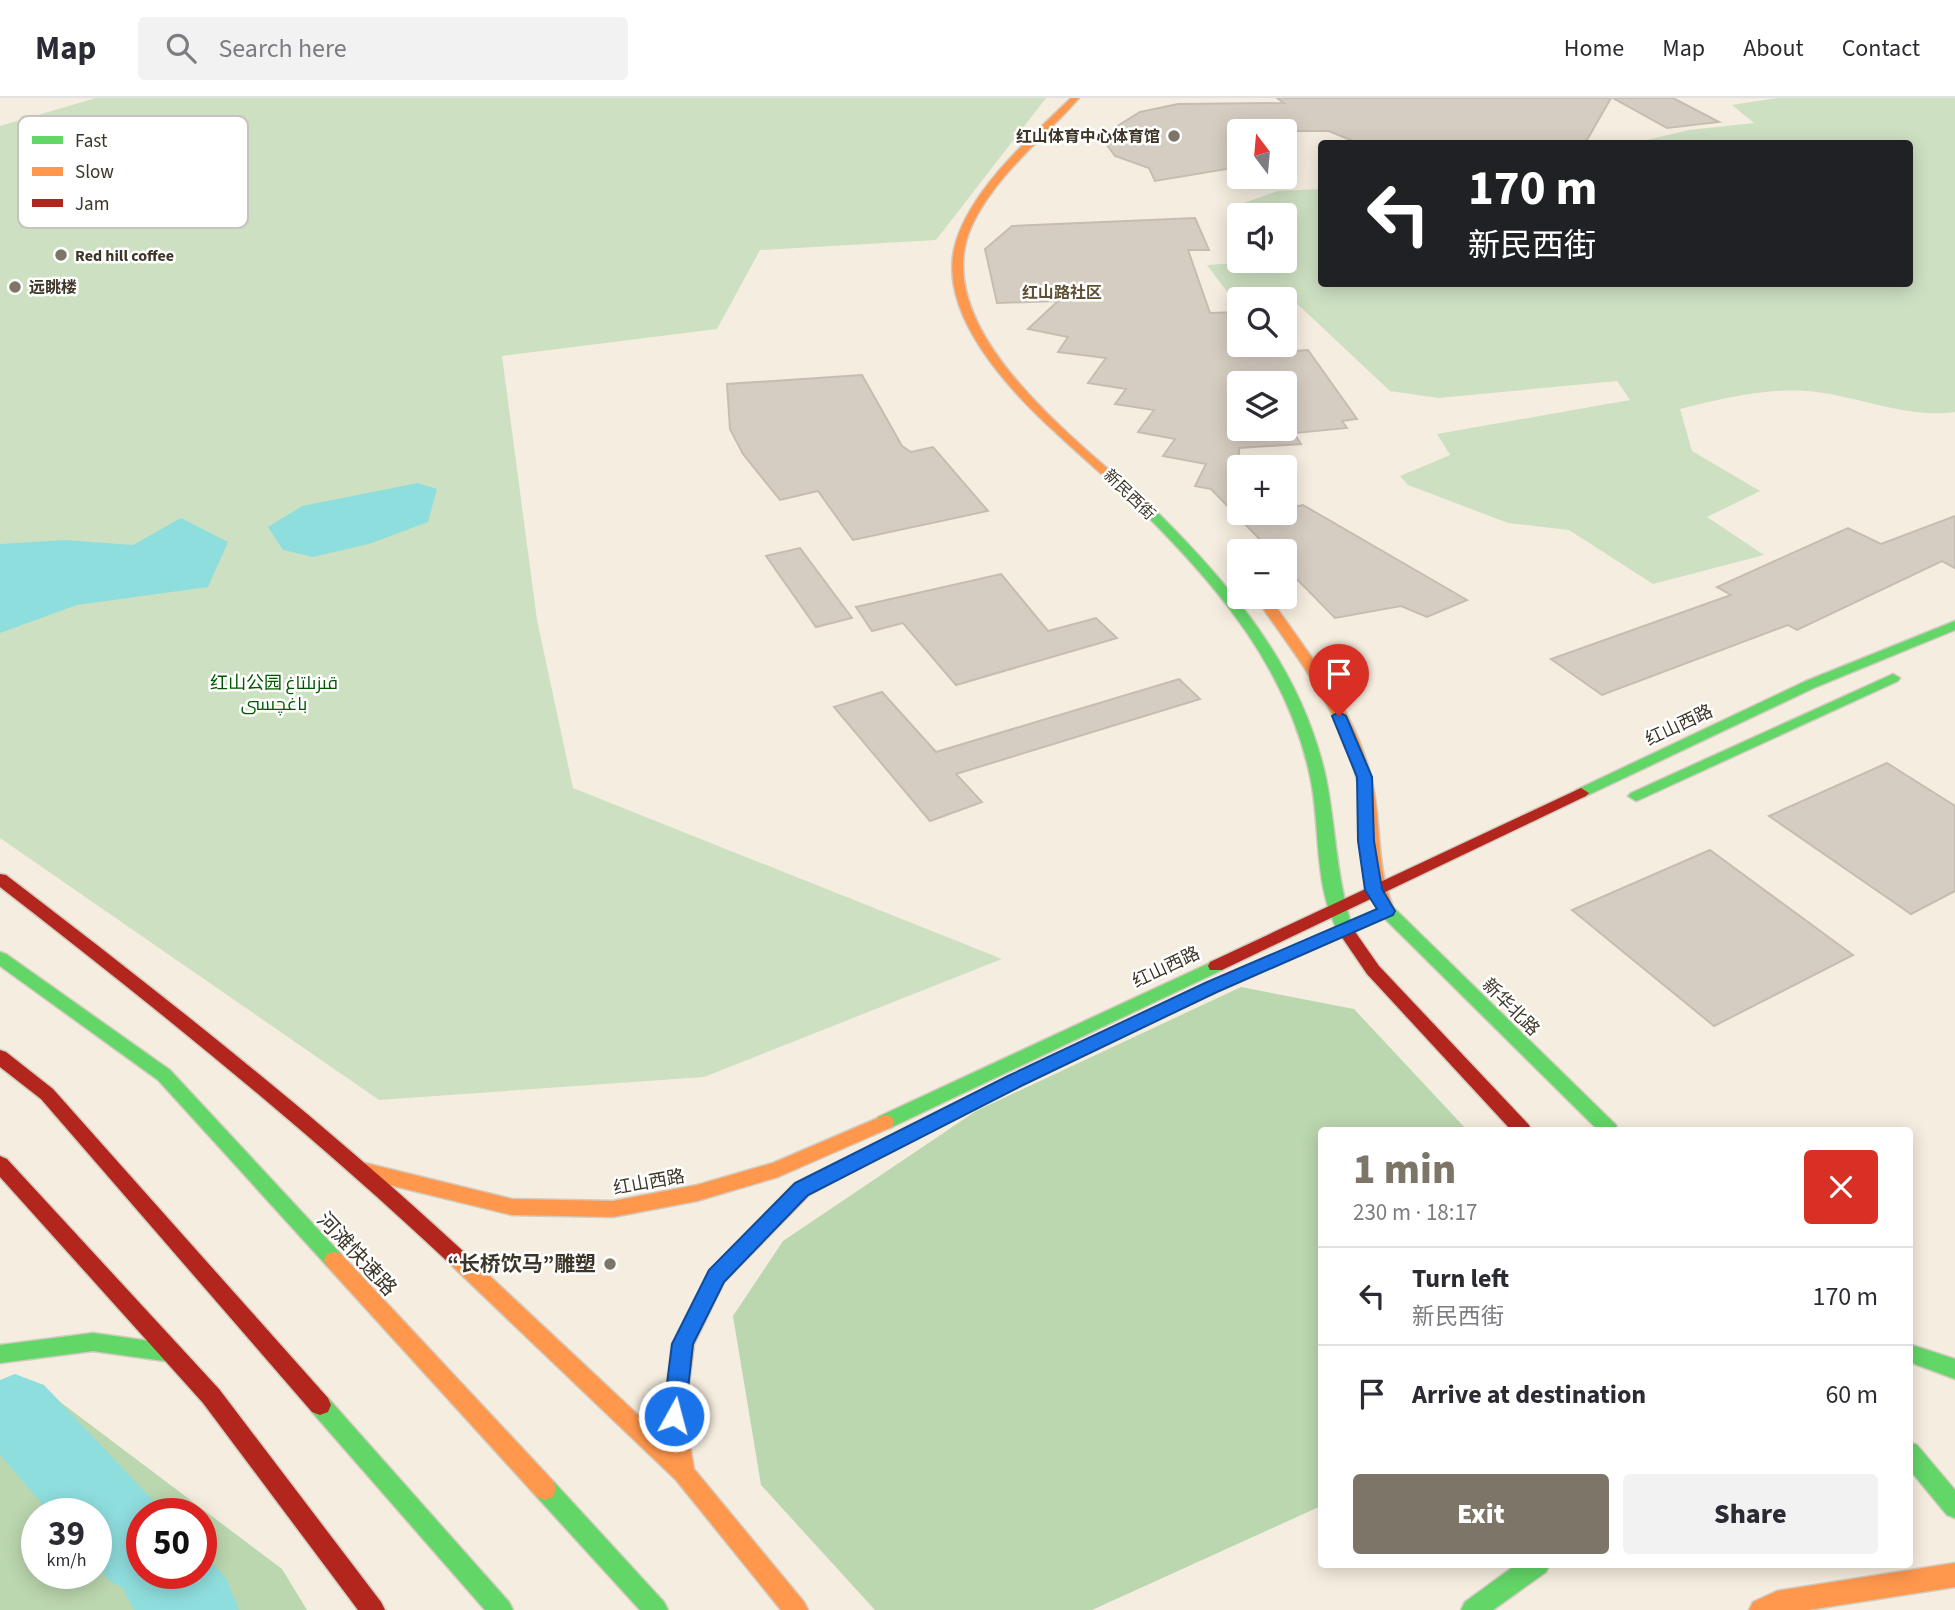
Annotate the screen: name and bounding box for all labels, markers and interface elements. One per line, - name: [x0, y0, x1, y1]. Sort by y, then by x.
- search box: [138, 17, 628, 80]
- text: Map: [35, 25, 96, 72]
- icon: search: [162, 29, 200, 67]
- text: Search here: [218, 30, 347, 67]
- text: Home: [1564, 31, 1624, 66]
- text: Map: [1662, 31, 1705, 66]
- text: About: [1743, 31, 1804, 66]
- text: Contact: [1842, 31, 1920, 66]
- legend: [18, 116, 248, 228]
- north arrow: [1227, 119, 1297, 189]
- map controls: [1227, 119, 1297, 609]
- place label: 红山体育中心体育馆: [1016, 126, 1160, 148]
- text: Fast: [75, 128, 108, 155]
- marker: 红山体育中心体育馆: [1166, 128, 1182, 144]
- text: 170 m: [1468, 154, 1597, 224]
- text: Slow: [75, 159, 114, 186]
- icon: left: [1353, 168, 1444, 259]
- text: Jam: [75, 191, 109, 218]
- button: sound: [1227, 203, 1297, 273]
- text: 新民西街: [1468, 223, 1596, 269]
- place label: Red hill coffee: [75, 245, 174, 267]
- marker: Red hill coffee: [53, 247, 69, 263]
- place label: 远眺楼: [29, 277, 77, 299]
- marker: 远眺楼: [7, 279, 23, 295]
- district label: 红山路社区: [1022, 282, 1102, 304]
- button: search: [1227, 287, 1297, 357]
- button: layers: [1227, 371, 1297, 441]
- button: +: [1227, 455, 1297, 525]
- street label: 新民西街: [1099, 465, 1160, 525]
- button: −: [1227, 539, 1297, 609]
- pin: [1309, 644, 1369, 716]
- icon: arrive: [1320, 655, 1358, 693]
- park label: 红山公园 قىزىلتاغ باغچىسى: [210, 671, 338, 717]
- street label: 红山西路: [1641, 699, 1717, 752]
- street label: 红山西路: [1128, 941, 1204, 994]
- street label: 新华北路: [1476, 973, 1545, 1042]
- text: 1 min: [1353, 1140, 1456, 1200]
- button: close: [1804, 1150, 1878, 1224]
- street label: 红山西路: [611, 1164, 687, 1201]
- text: 230 m · 18:17: [1353, 1196, 1477, 1229]
- street label: 河滩快速路: [310, 1205, 404, 1303]
- place label: “长桥饮马”雕塑: [447, 1249, 596, 1279]
- marker: “长桥饮马”雕塑: [602, 1256, 618, 1272]
- text: Turn left: [1412, 1260, 1509, 1297]
- icon: left: [1353, 1277, 1391, 1315]
- text: 170 m: [1812, 1278, 1878, 1315]
- text: 新民西街: [1412, 1300, 1504, 1333]
- icon: arrive: [1353, 1375, 1391, 1413]
- text: Arrive at destination: [1412, 1376, 1646, 1413]
- text: 60 m: [1825, 1376, 1878, 1413]
- position arrow: [637, 1379, 711, 1453]
- button: Exit: [1353, 1474, 1609, 1554]
- button: Share: [1623, 1474, 1878, 1554]
- speed limit sign: 50: [126, 1498, 217, 1589]
- text: 39: [48, 1509, 85, 1559]
- text: km/h: [47, 1548, 86, 1573]

